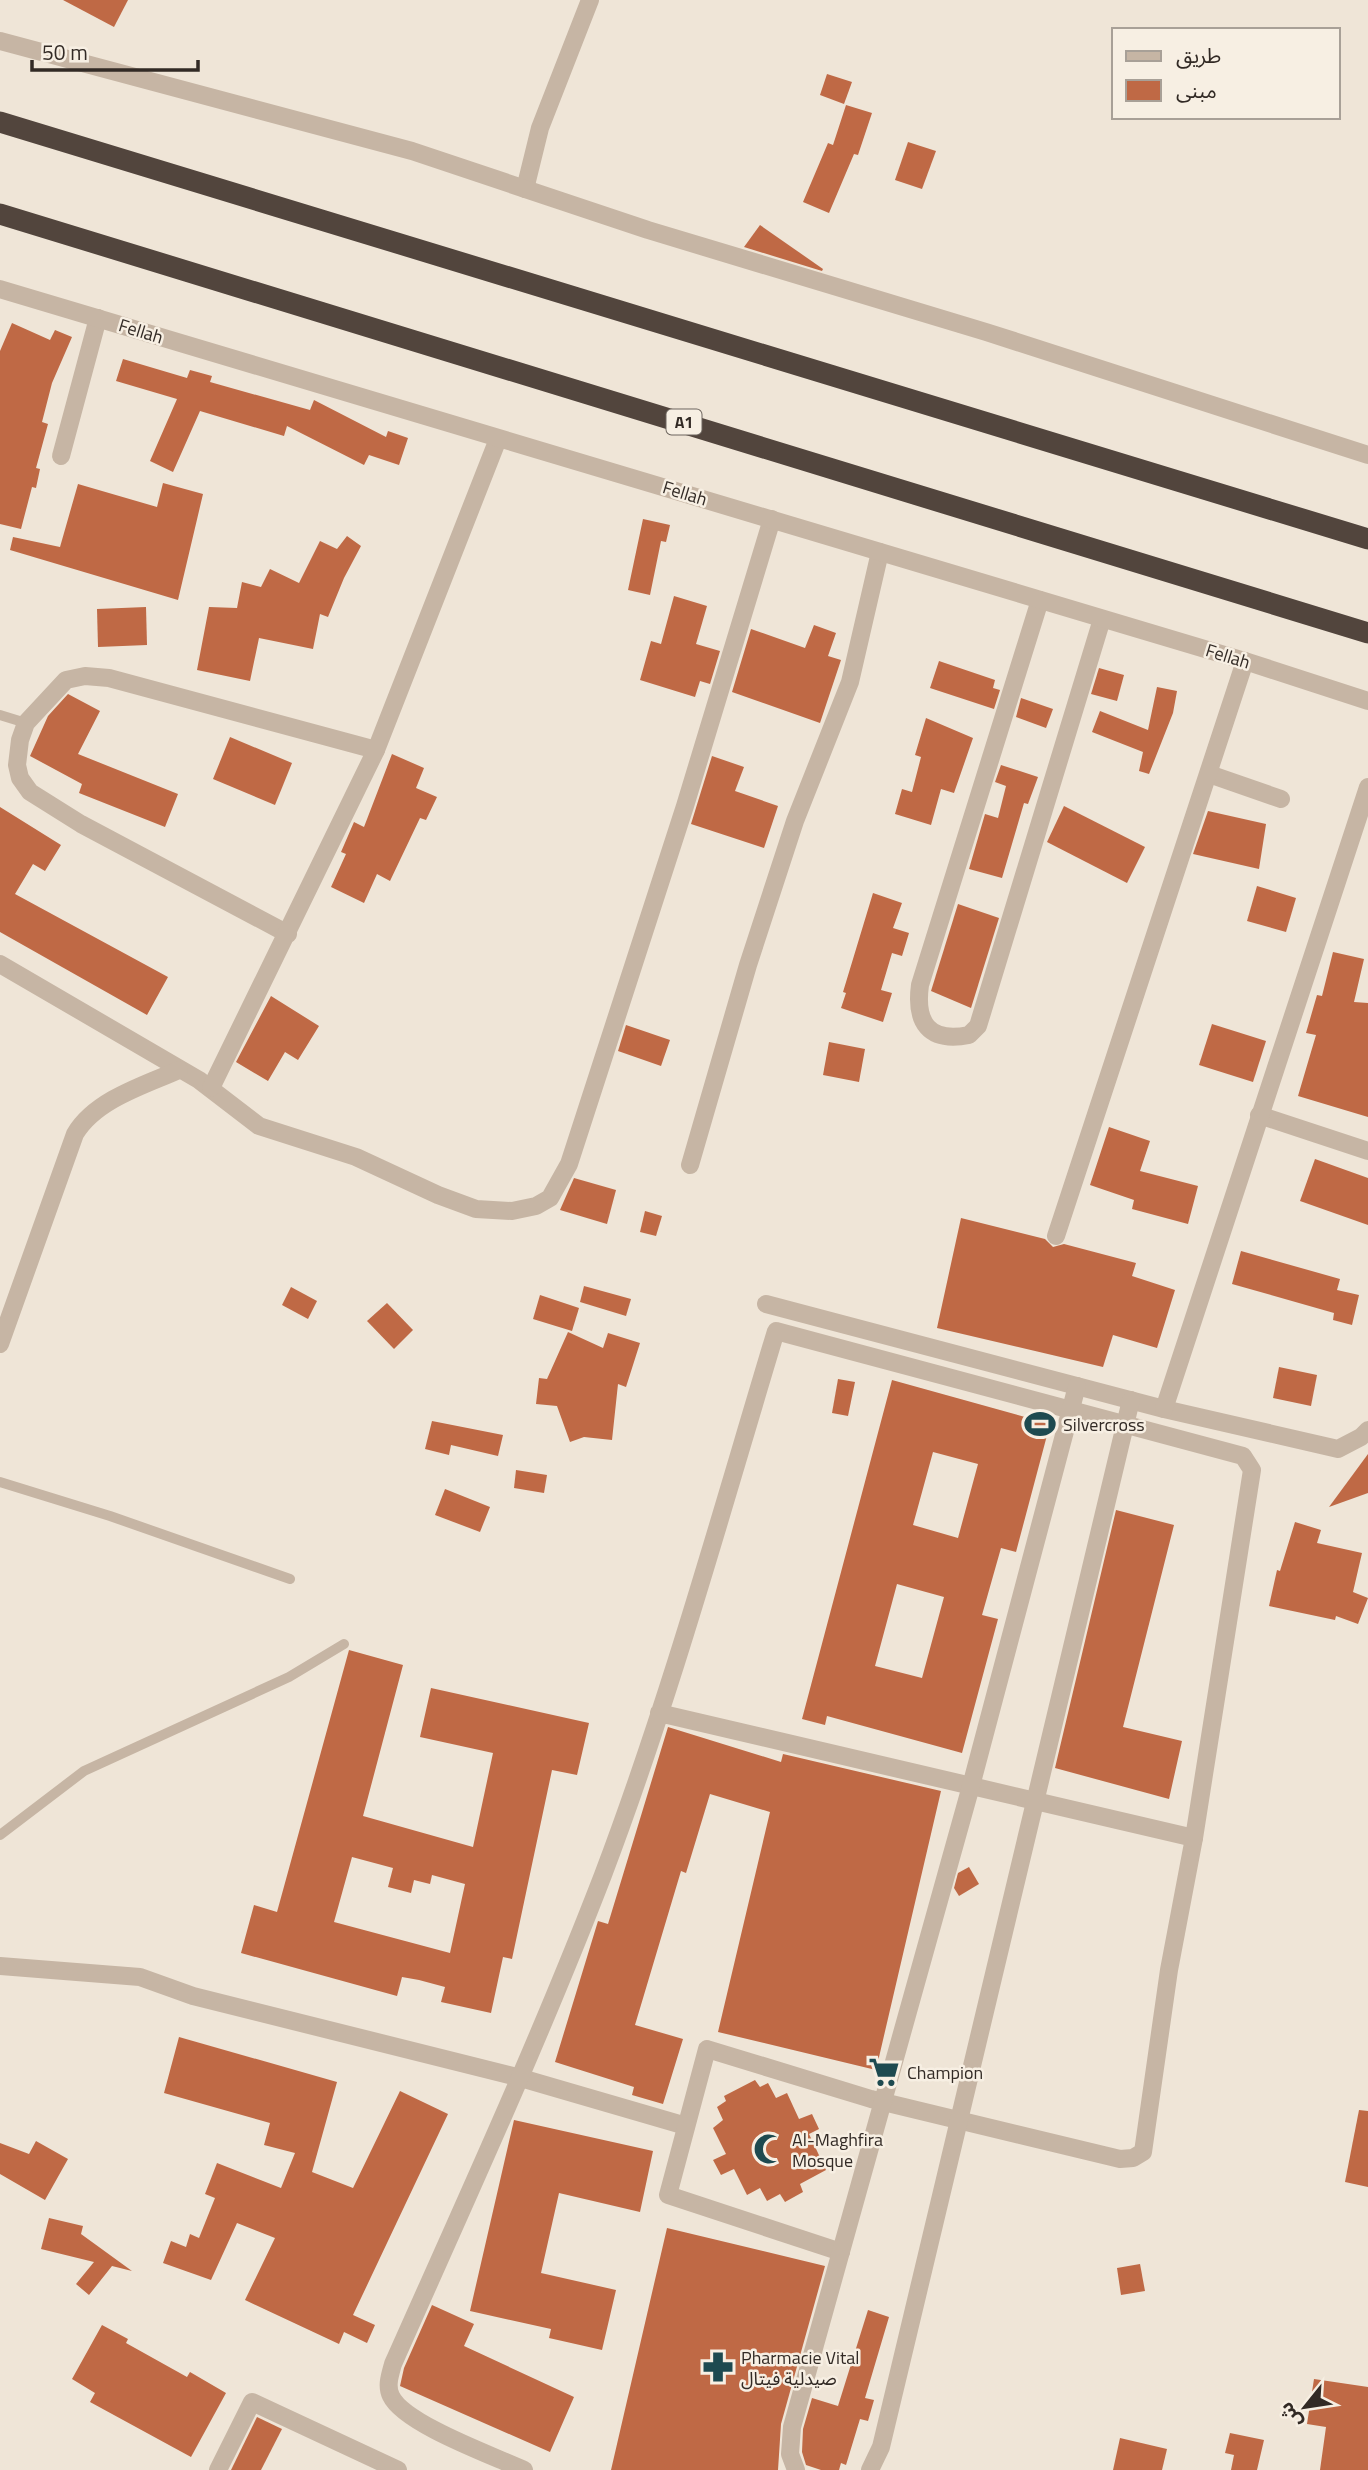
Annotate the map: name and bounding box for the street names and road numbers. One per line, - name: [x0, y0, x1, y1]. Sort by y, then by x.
- street label: Fellah: [115, 311, 167, 351]
- road number: A1: [666, 410, 702, 434]
- street label: Fellah: [659, 473, 711, 513]
- street label: Fellah: [1202, 636, 1254, 676]

